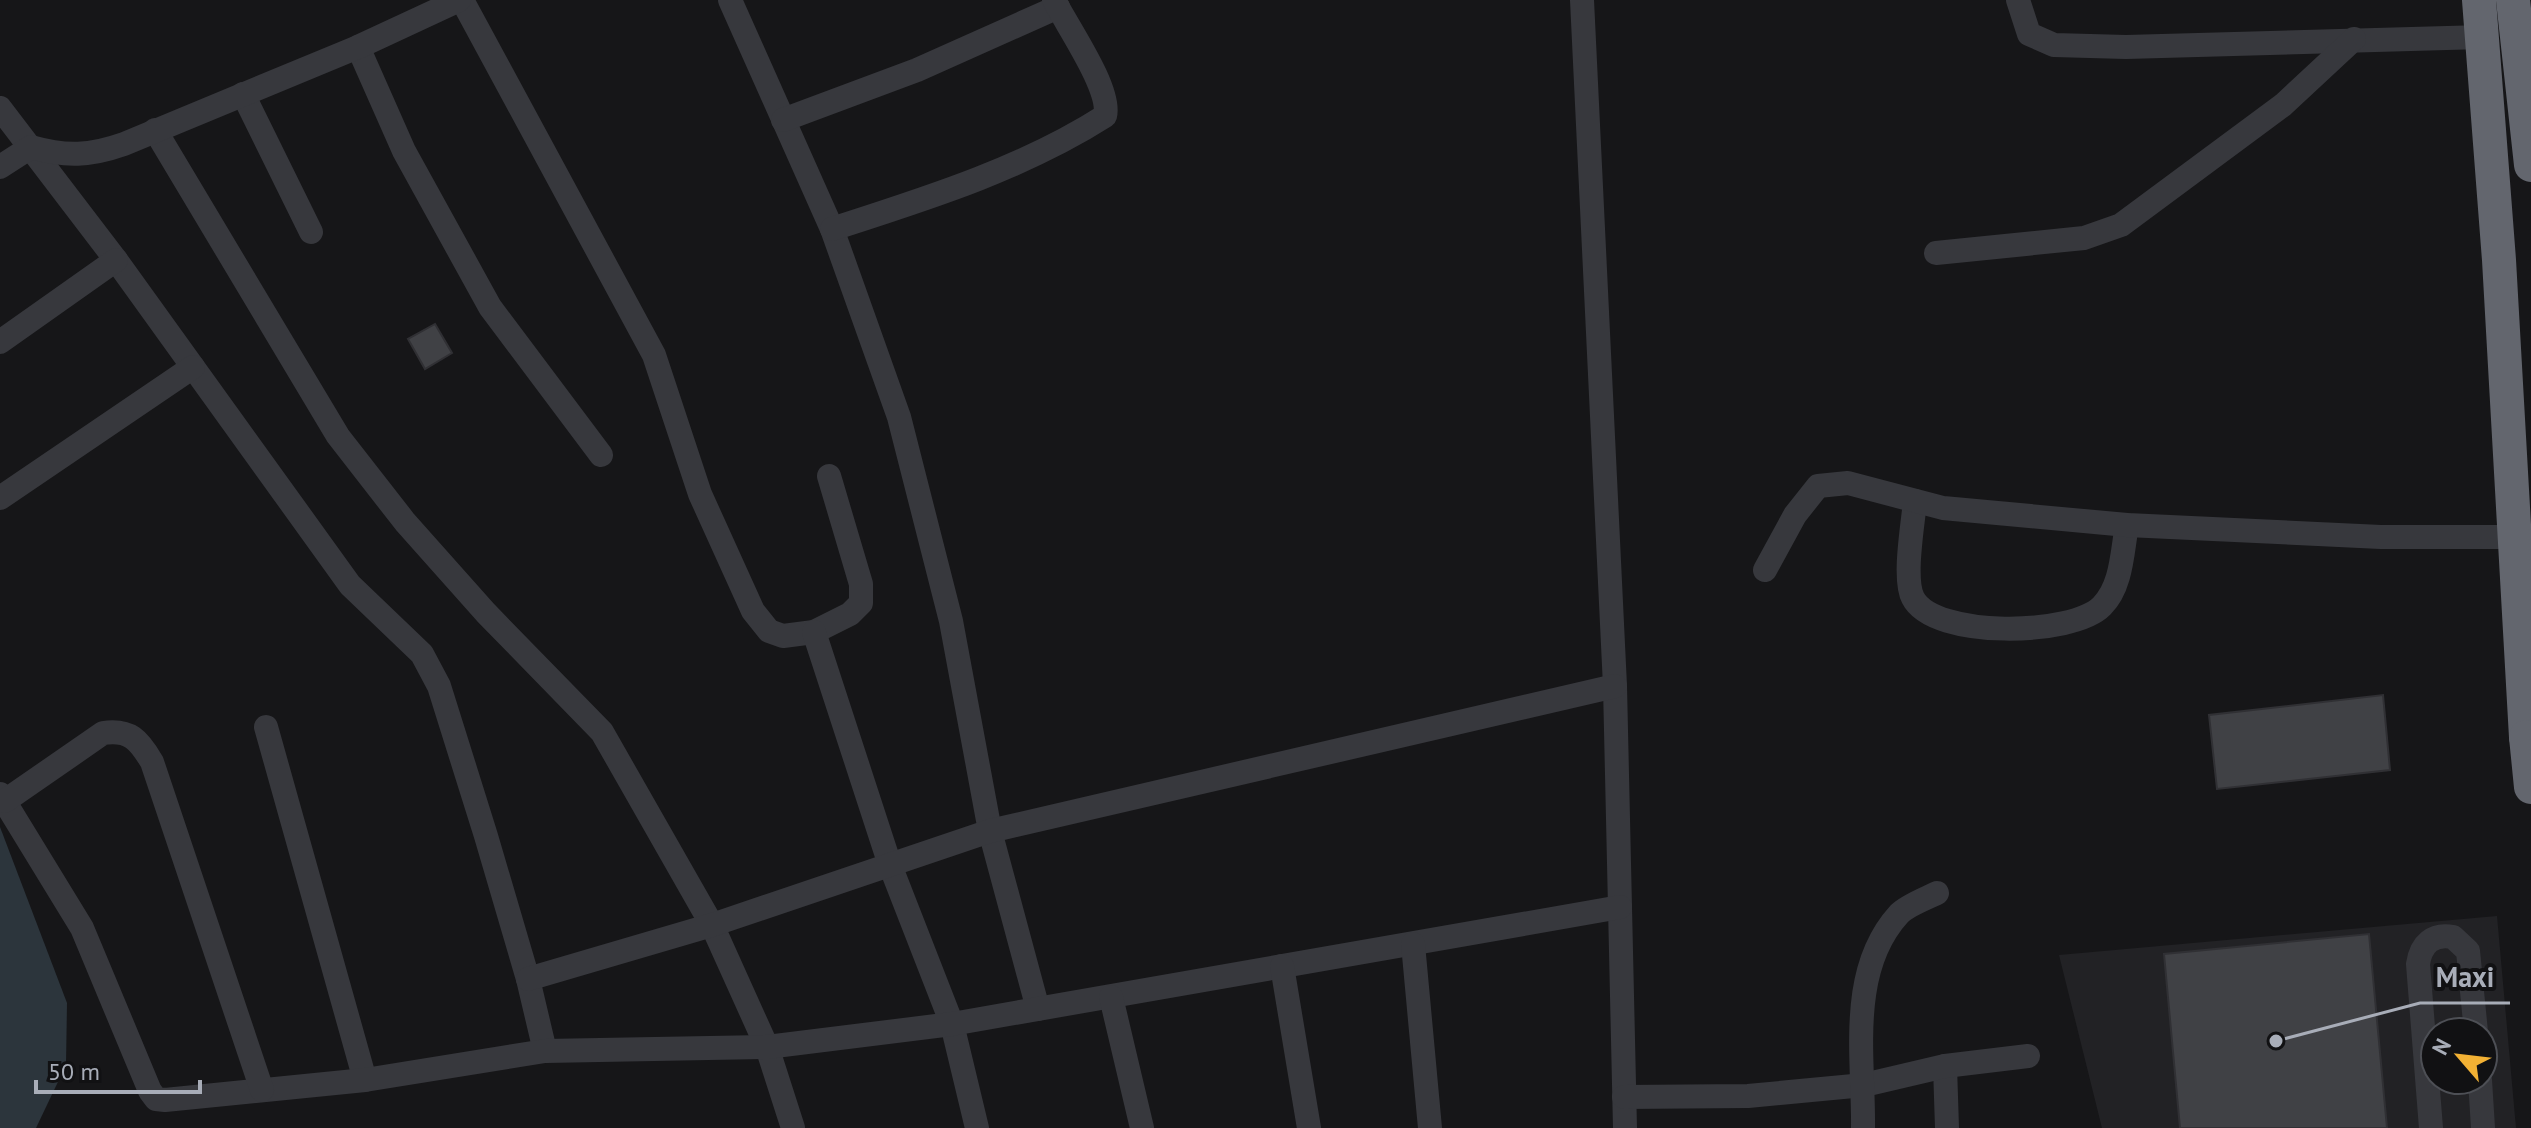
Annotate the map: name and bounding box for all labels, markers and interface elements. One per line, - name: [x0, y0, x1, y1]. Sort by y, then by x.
- callout: Maxi: [2420, 951, 2510, 1003]
- text: Maxi: [2436, 958, 2494, 995]
- north arrow: [2419, 1016, 2499, 1096]
- text: N: [2426, 1034, 2457, 1060]
- scale bar: [36, 1044, 200, 1094]
- text: 50 m: [48, 1056, 100, 1087]

